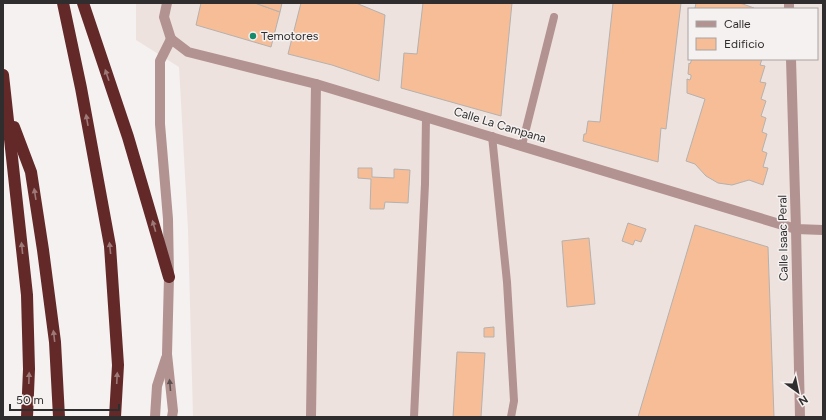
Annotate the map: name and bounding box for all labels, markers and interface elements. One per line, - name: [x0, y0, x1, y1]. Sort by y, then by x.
- legend: [688, 8, 818, 60]
- text: Calle: [724, 17, 751, 31]
- place label: Temotores: [261, 29, 319, 43]
- marker: Temotores: [248, 31, 258, 41]
- text: Edificio: [724, 37, 764, 51]
- one-way arrow: [103, 69, 109, 81]
- street label: Calle La Campana: [452, 104, 548, 146]
- one-way arrow: [84, 114, 90, 127]
- one-way arrow: [32, 187, 38, 200]
- street label: Calle Isaac Peral: [775, 195, 791, 281]
- one-way arrow: [151, 219, 157, 231]
- one-way arrow: [19, 242, 25, 254]
- one-way arrow: [106, 242, 113, 254]
- one-way arrow: [51, 330, 58, 342]
- one-way arrow: [26, 371, 32, 384]
- one-way arrow: [114, 371, 120, 384]
- north arrow: [778, 372, 818, 412]
- one-way arrow: [167, 379, 174, 391]
- scale bar: [10, 386, 119, 412]
- text: N: [796, 392, 810, 408]
- text: 50 m: [16, 393, 44, 407]

